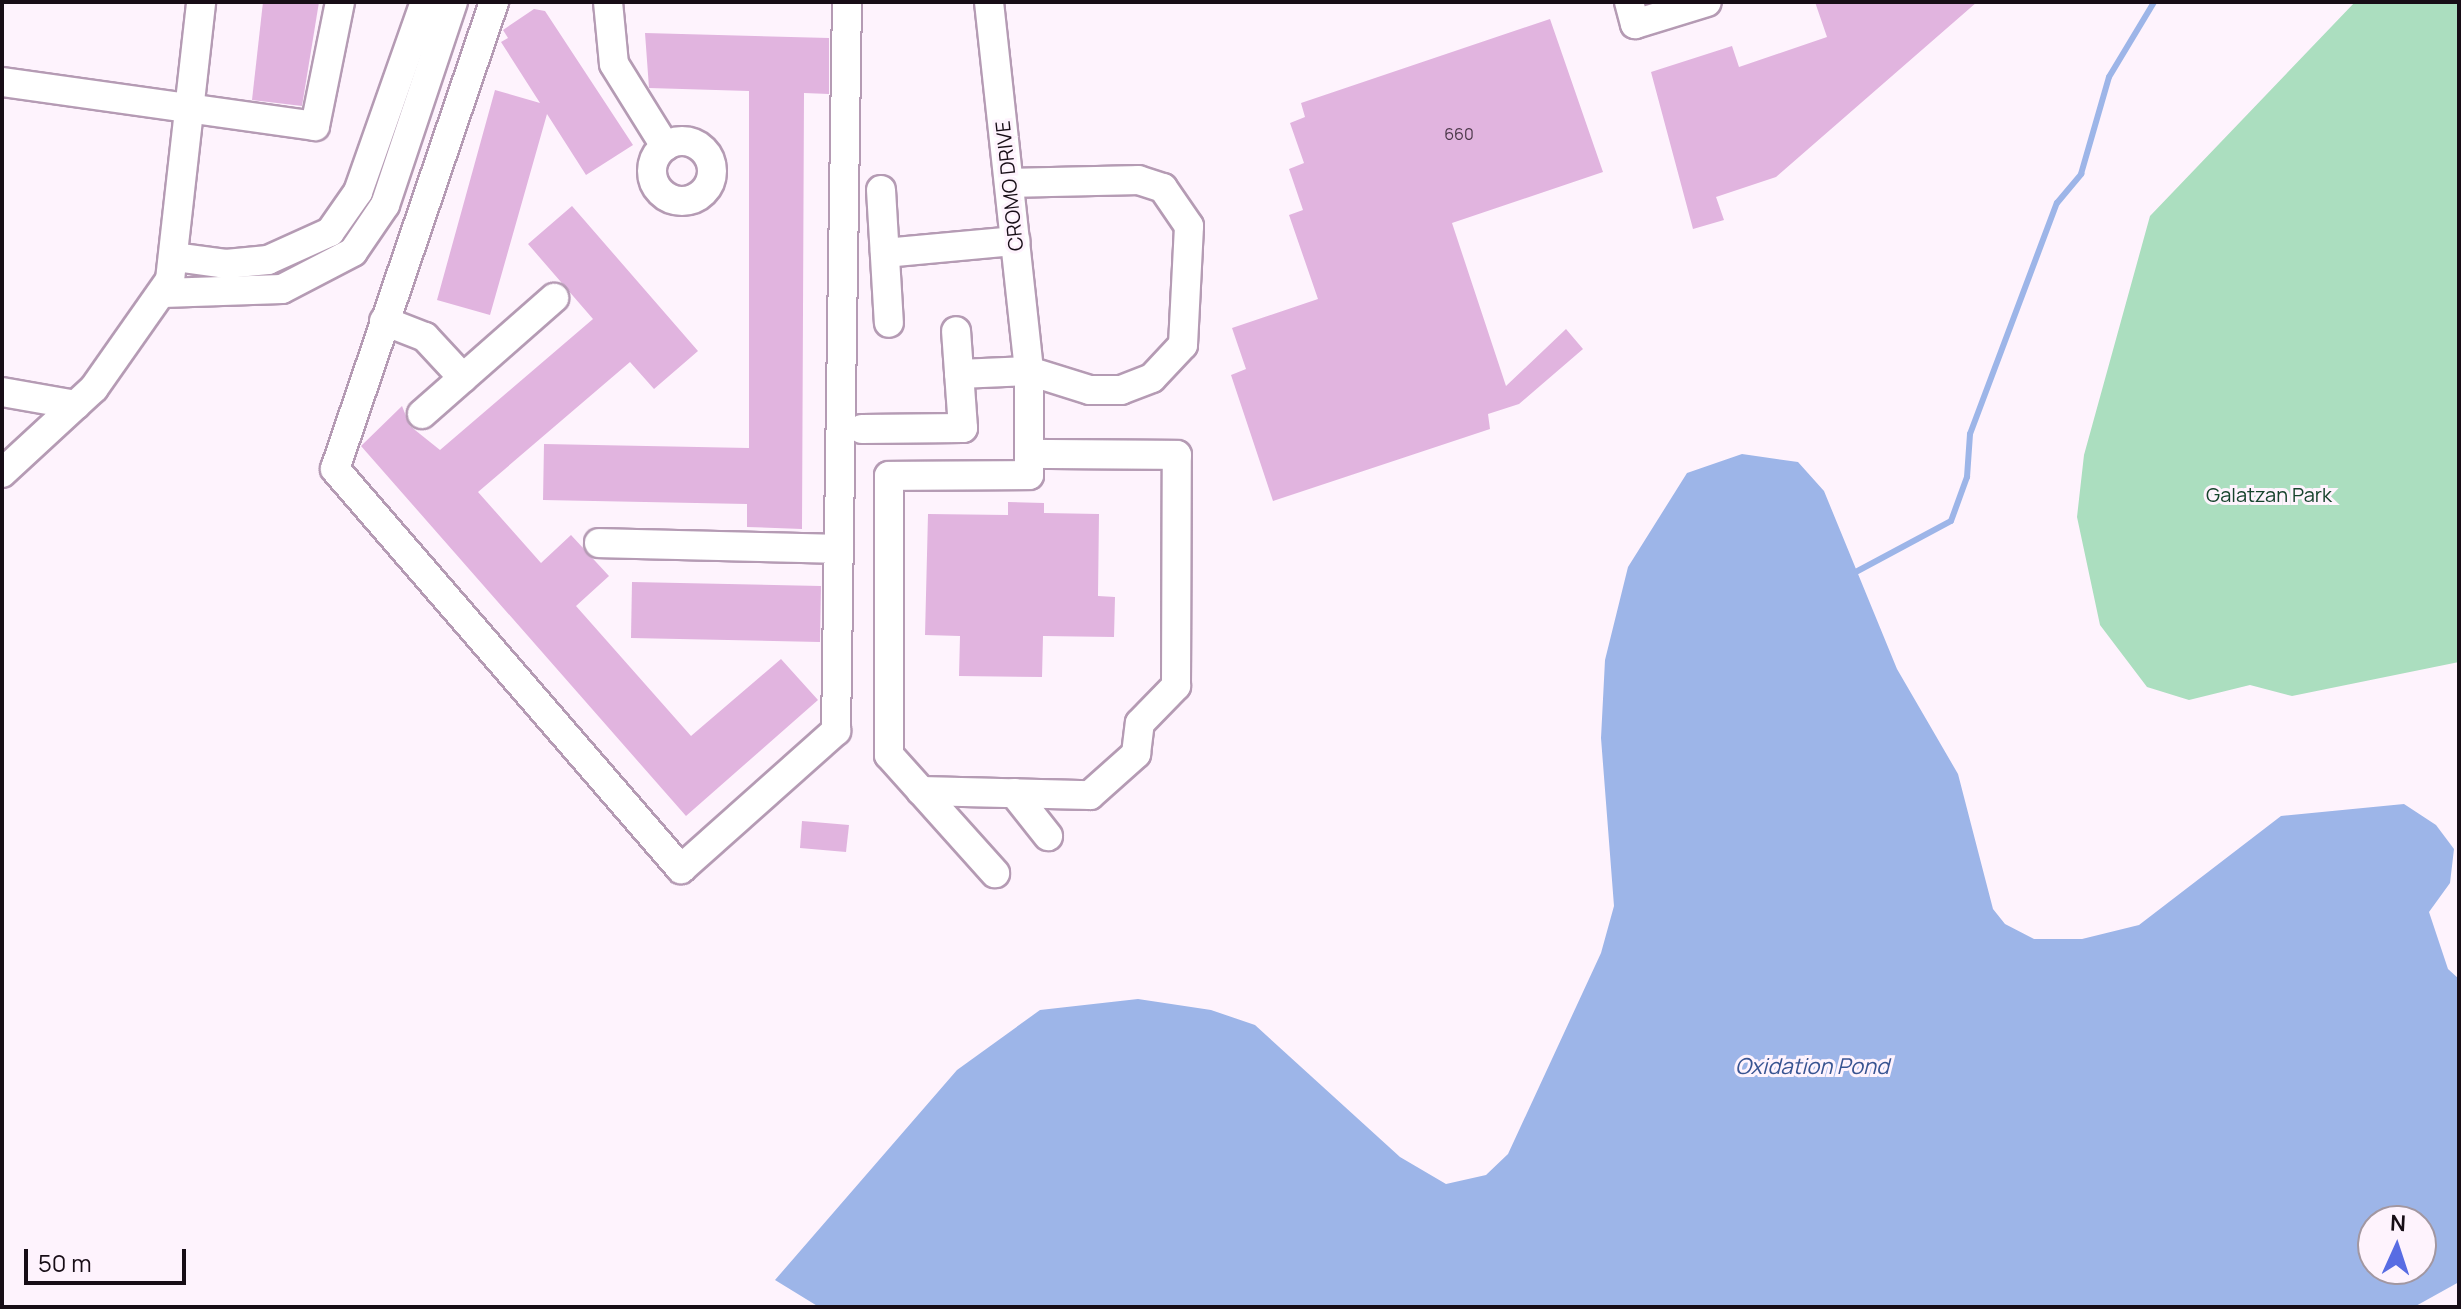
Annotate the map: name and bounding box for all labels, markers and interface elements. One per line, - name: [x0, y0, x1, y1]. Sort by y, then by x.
- street label: CROMO DRIVE: [990, 120, 1028, 252]
- house number: 660: [1444, 124, 1474, 144]
- park label: Galatzan Park: [2206, 482, 2332, 506]
- water label: Oxidation Pond: [1735, 1054, 1889, 1080]
- north arrow: [2357, 1205, 2437, 1285]
- text: N: [2389, 1208, 2407, 1238]
- scale bar: [28, 1233, 190, 1283]
- text: 50 m: [38, 1246, 92, 1279]

